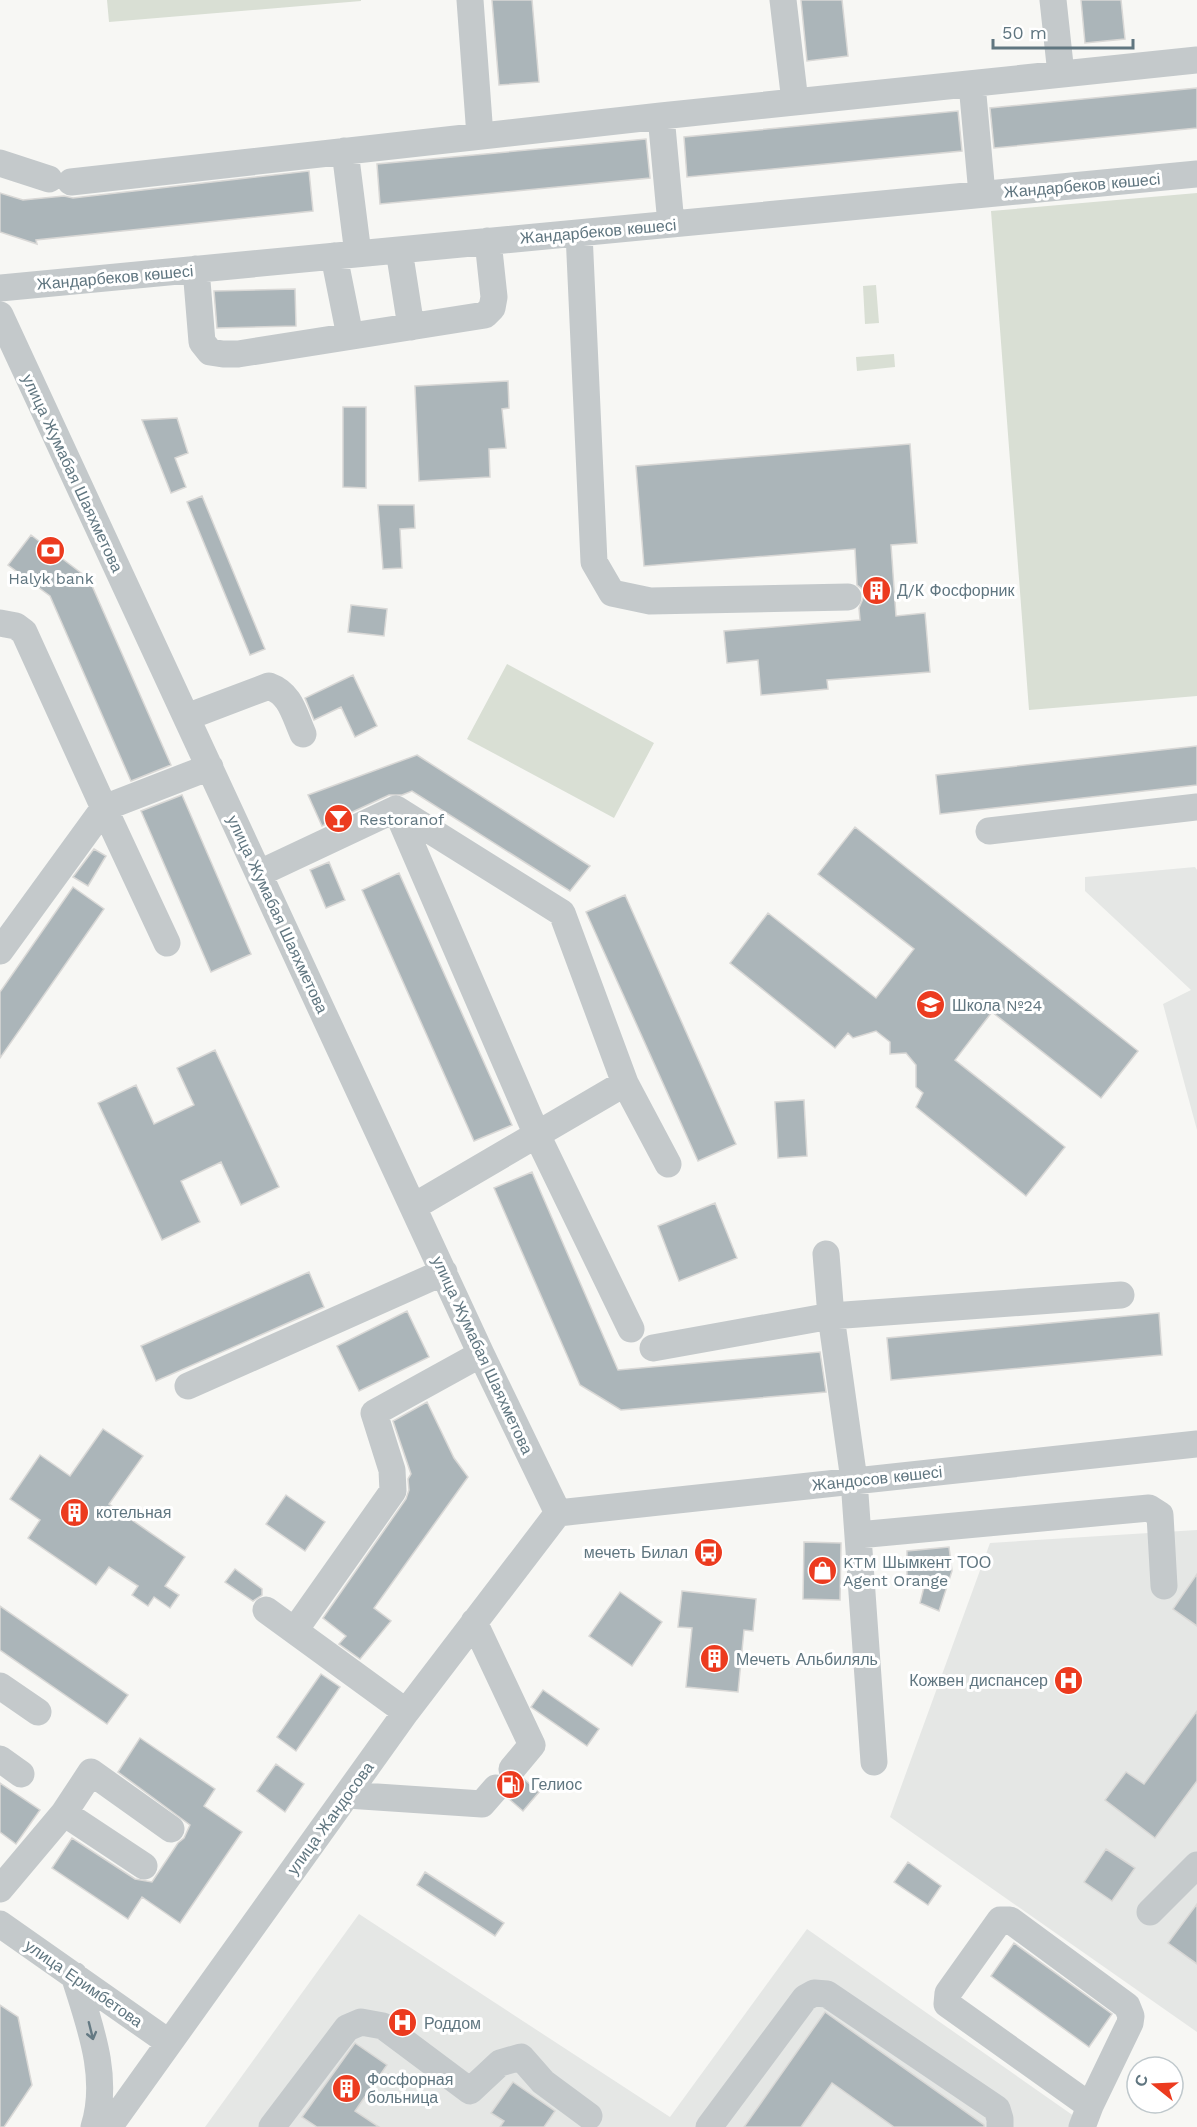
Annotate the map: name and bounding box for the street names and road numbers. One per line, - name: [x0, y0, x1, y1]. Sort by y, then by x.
- street label: Жандарбеков көшесі: [1003, 169, 1161, 202]
- street label: Жандарбеков көшесі: [519, 215, 677, 248]
- street label: Жандарбеков көшесі: [36, 261, 194, 294]
- street label: улица Жумабая Шаяхметова: [18, 371, 127, 575]
- street label: улица Жумабая Шаяхметова: [223, 812, 332, 1016]
- street label: улица Жумабая Шаяхметова: [428, 1253, 537, 1457]
- street label: Жандосов көшесі: [811, 1462, 943, 1495]
- street label: улица Жандосова: [283, 1758, 378, 1878]
- street label: улица Еримбетова: [21, 1936, 146, 2031]

